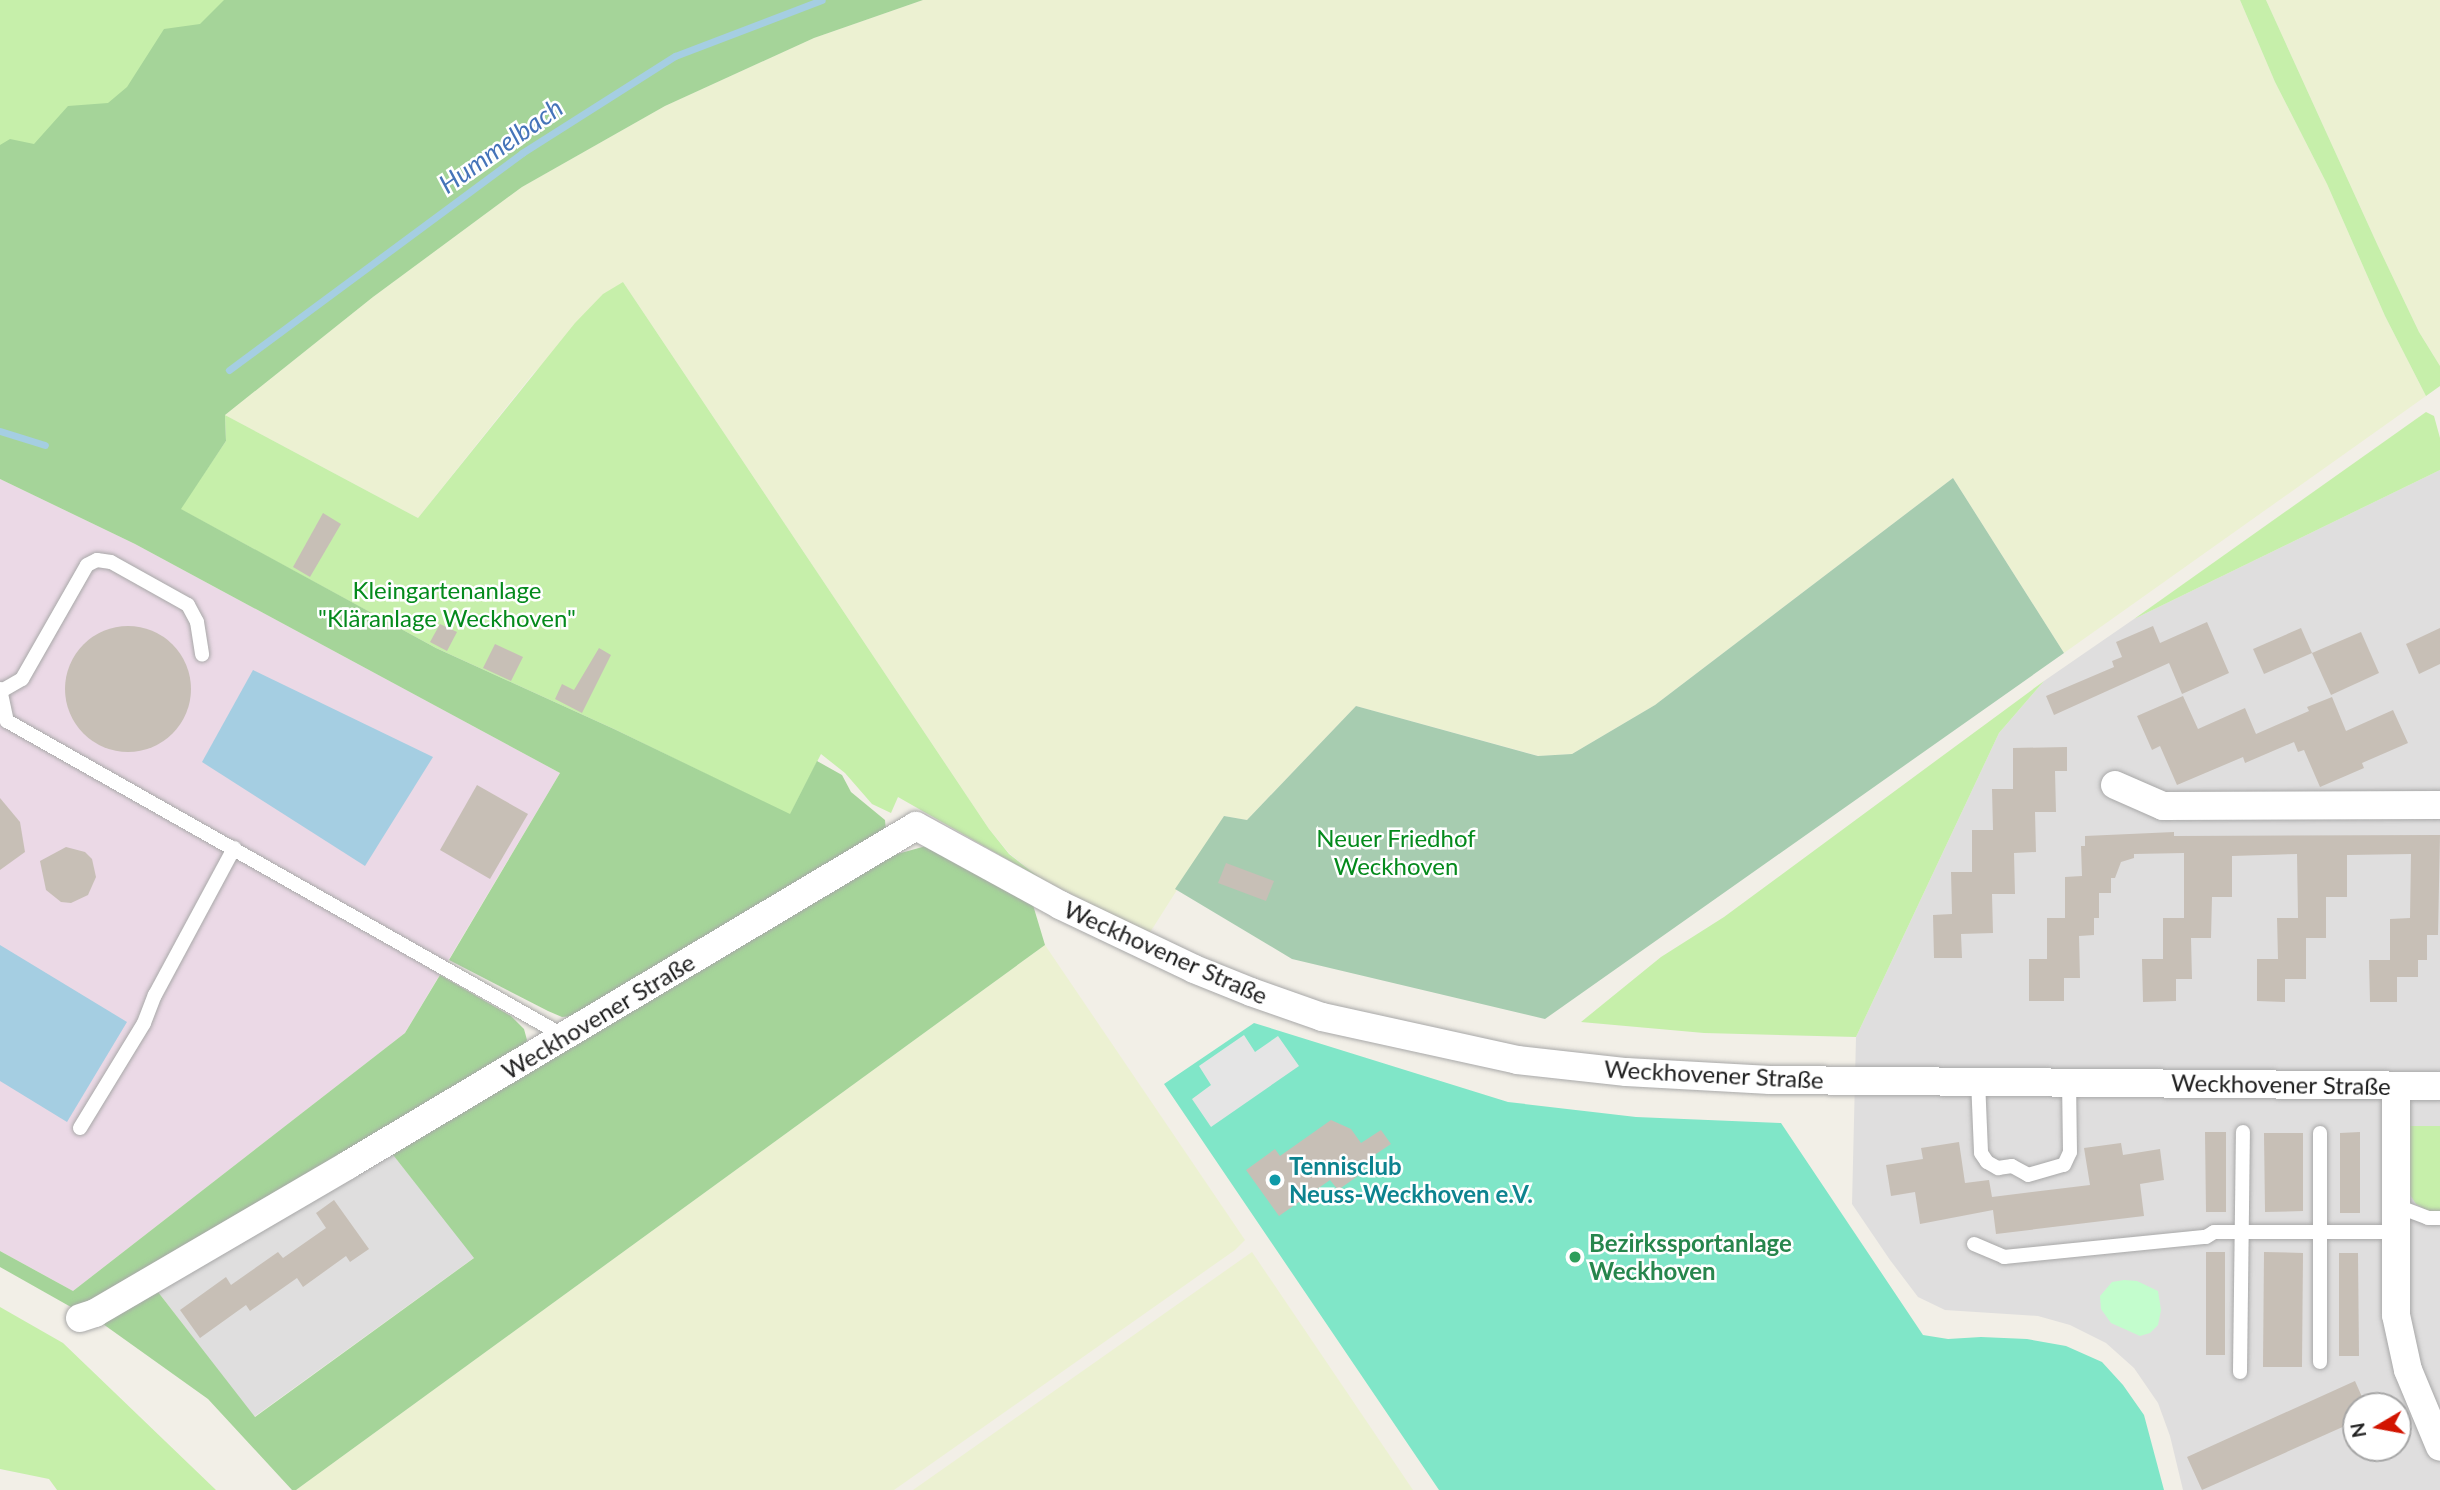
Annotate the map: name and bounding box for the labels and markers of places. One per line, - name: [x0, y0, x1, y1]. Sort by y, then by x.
- place label: Tennisclub Neuss-Weckhoven e.V.: [1289, 1152, 1533, 1208]
- marker: Tennisclub Neuss-Weckhoven e.V.: [1267, 1172, 1283, 1188]
- place label: Bezirkssportanlage Weckhoven: [1589, 1229, 1792, 1285]
- marker: Bezirkssportanlage Weckhoven: [1567, 1249, 1583, 1265]

